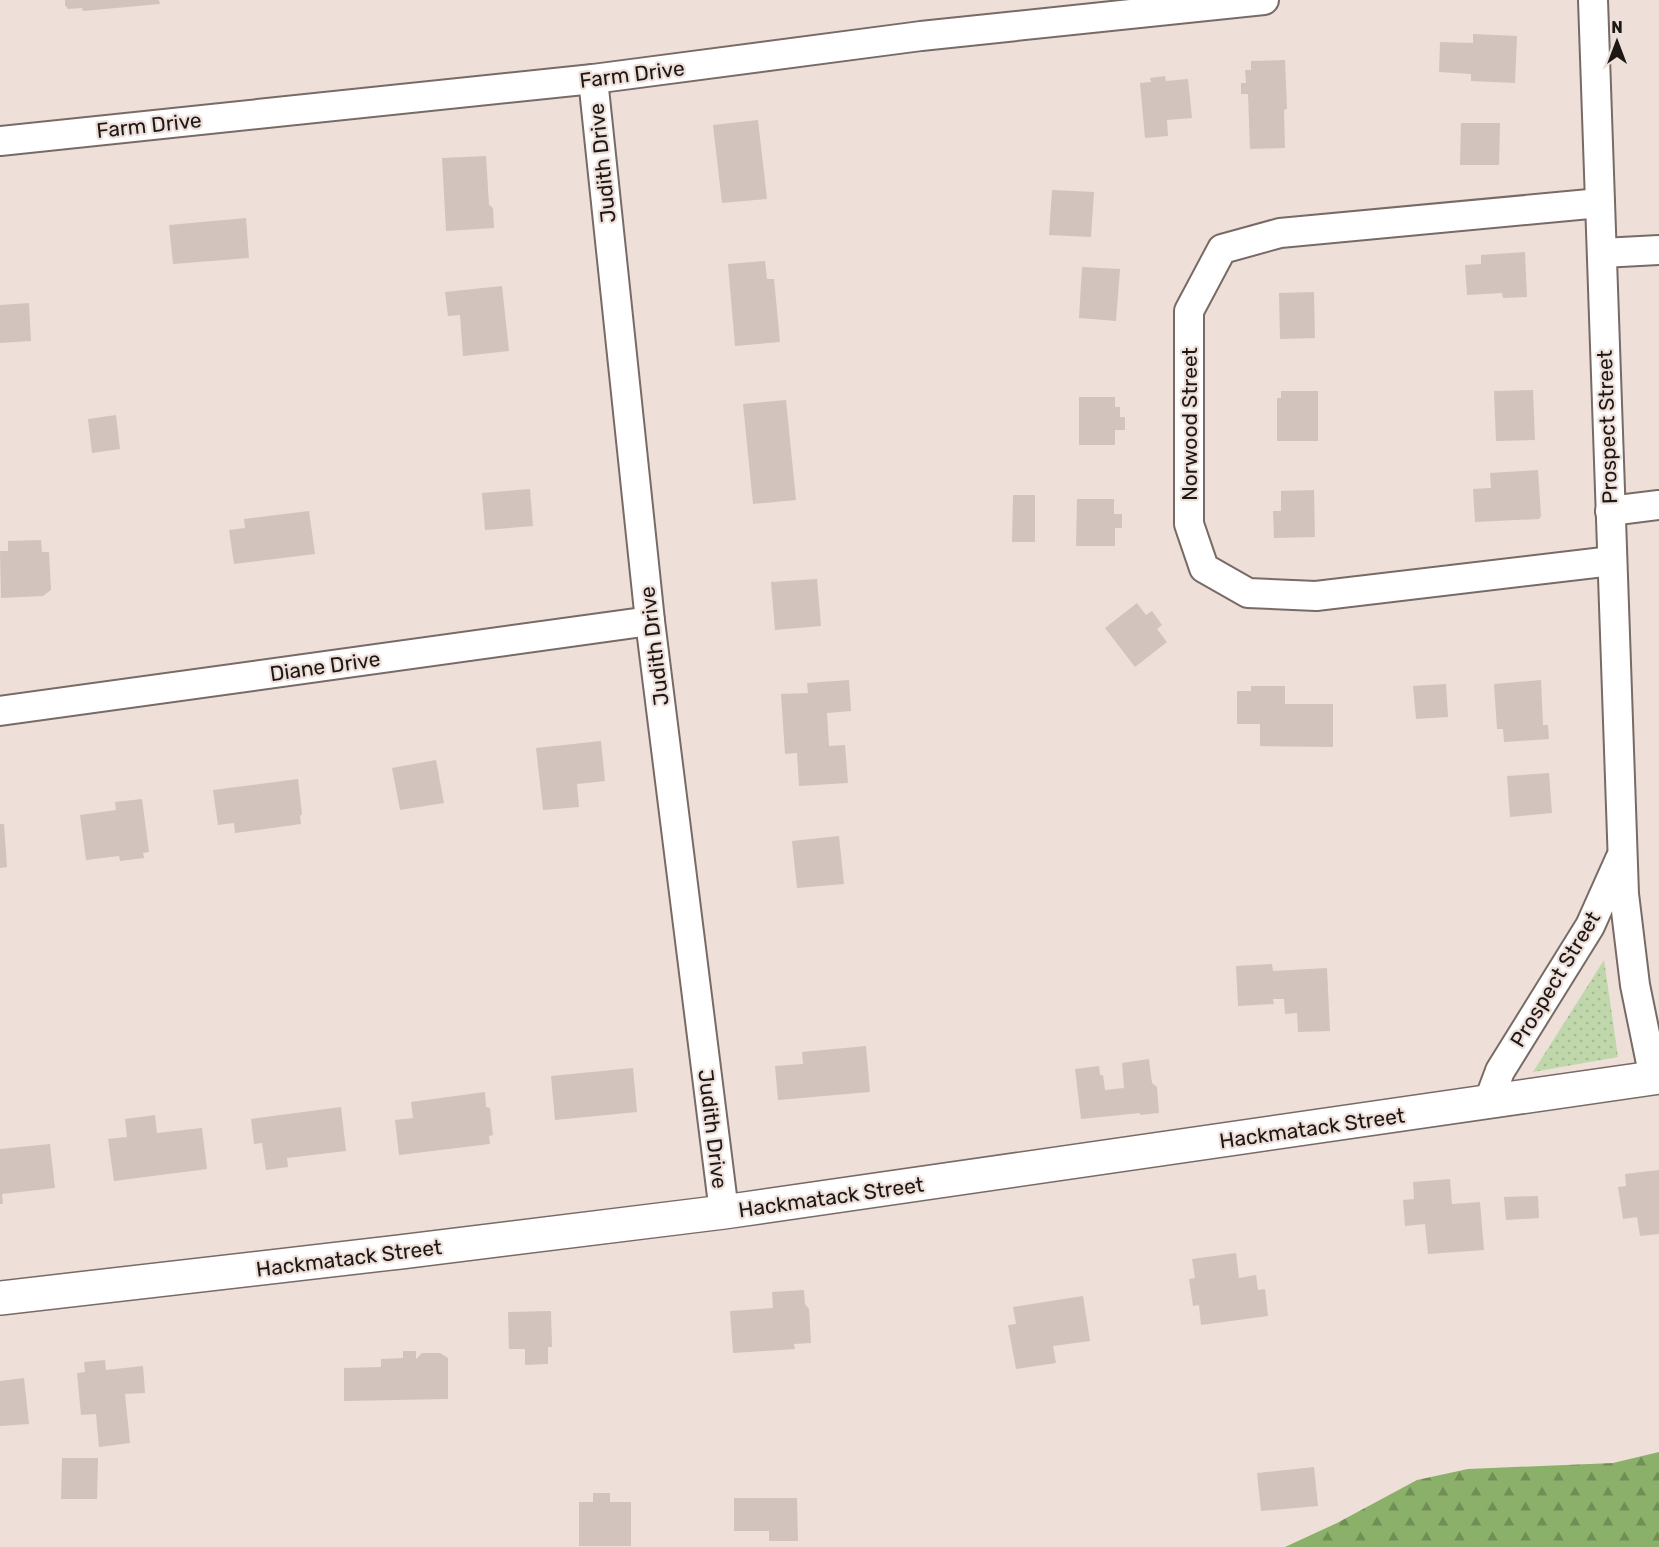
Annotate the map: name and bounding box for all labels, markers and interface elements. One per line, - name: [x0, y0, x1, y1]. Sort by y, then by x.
- north arrow: [1587, 12, 1647, 72]
- text: N: [1611, 18, 1623, 37]
- street label: Farm Drive: [578, 55, 686, 93]
- street label: Judith Drive: [583, 102, 621, 224]
- street label: Farm Drive: [95, 107, 203, 143]
- street label: Norwood Street: [1177, 347, 1202, 501]
- street label: Prospect Street: [1592, 350, 1622, 504]
- street label: Judith Drive: [634, 585, 674, 707]
- street label: Diane Drive: [268, 646, 382, 686]
- street label: Prospect Street: [1505, 907, 1605, 1051]
- street label: Judith Drive: [693, 1068, 733, 1190]
- street label: Hackmatack Street: [1218, 1103, 1406, 1153]
- street label: Hackmatack Street: [737, 1172, 925, 1222]
- street label: Hackmatack Street: [255, 1234, 443, 1282]

